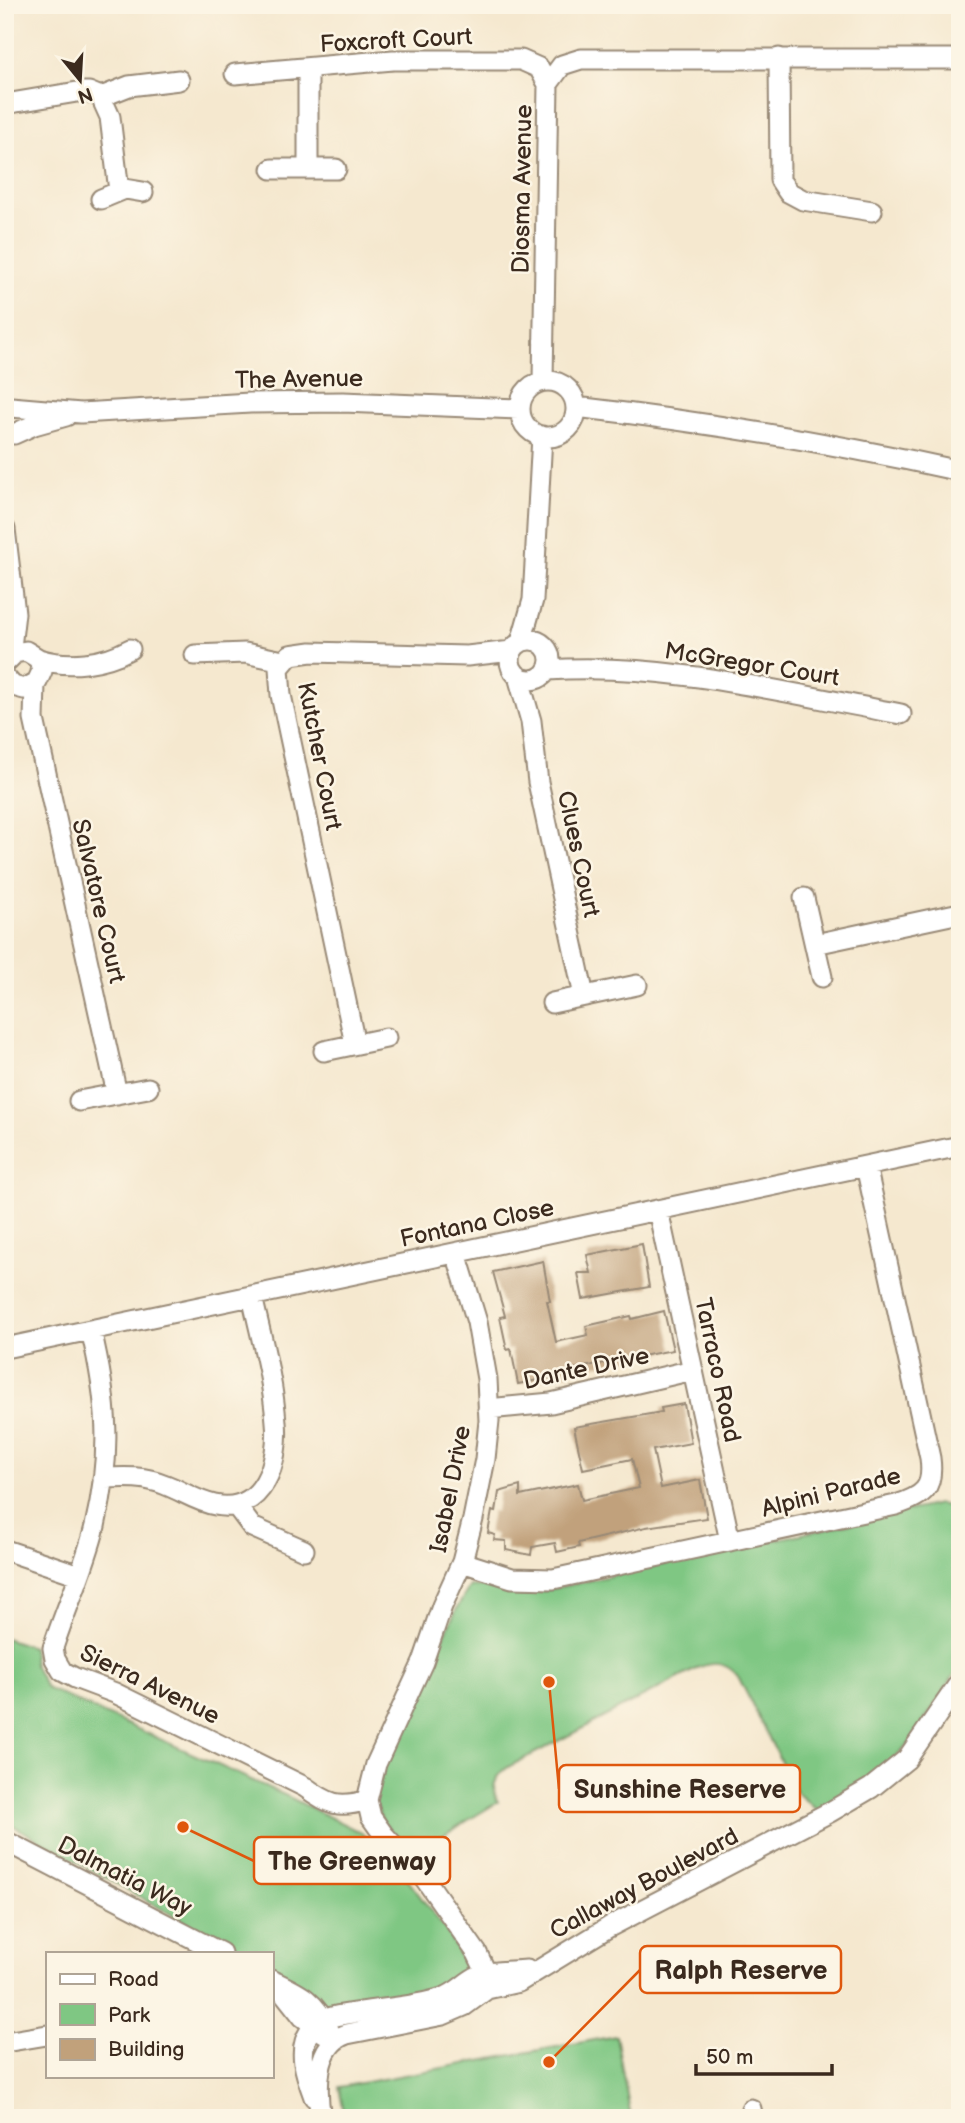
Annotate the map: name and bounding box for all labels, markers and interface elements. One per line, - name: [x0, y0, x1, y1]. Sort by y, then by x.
- street label: Foxcroft Court: [319, 22, 474, 59]
- north arrow: [46, 46, 116, 116]
- text: N: [74, 82, 95, 108]
- street label: Diosma Avenue: [507, 104, 538, 274]
- street label: The Avenue: [235, 364, 363, 395]
- street label: McGregor Court: [662, 636, 842, 693]
- street label: Kutcher Court: [291, 679, 348, 833]
- street label: Clues Court: [551, 788, 606, 921]
- street label: Salvatore Court: [66, 816, 132, 987]
- street label: Fontana Close: [398, 1193, 557, 1254]
- street label: Tarraco Road: [688, 1295, 747, 1445]
- street label: Dante Drive: [520, 1341, 652, 1396]
- street label: Isabel Drive: [424, 1423, 477, 1555]
- street label: Alpini Parade: [758, 1461, 904, 1524]
- street label: Sierra Avenue: [75, 1638, 224, 1731]
- callout: Sunshine Reserve: [559, 1765, 800, 1812]
- text: Sunshine Reserve: [574, 1775, 786, 1806]
- street label: Callaway Boulevard: [545, 1822, 743, 1945]
- street label: Dalmatia Way: [53, 1830, 197, 1923]
- callout: The Greenway: [254, 1837, 450, 1884]
- text: The Greenway: [268, 1847, 436, 1878]
- callout: Ralph Reserve: [640, 1946, 841, 1993]
- legend: [46, 1952, 273, 2078]
- text: Ralph Reserve: [654, 1956, 828, 1987]
- text: Road: [108, 1967, 159, 1992]
- text: Park: [108, 2003, 151, 2028]
- scale bar: [696, 2032, 832, 2076]
- text: Building: [108, 2037, 184, 2062]
- text: 50 m: [706, 2045, 753, 2070]

